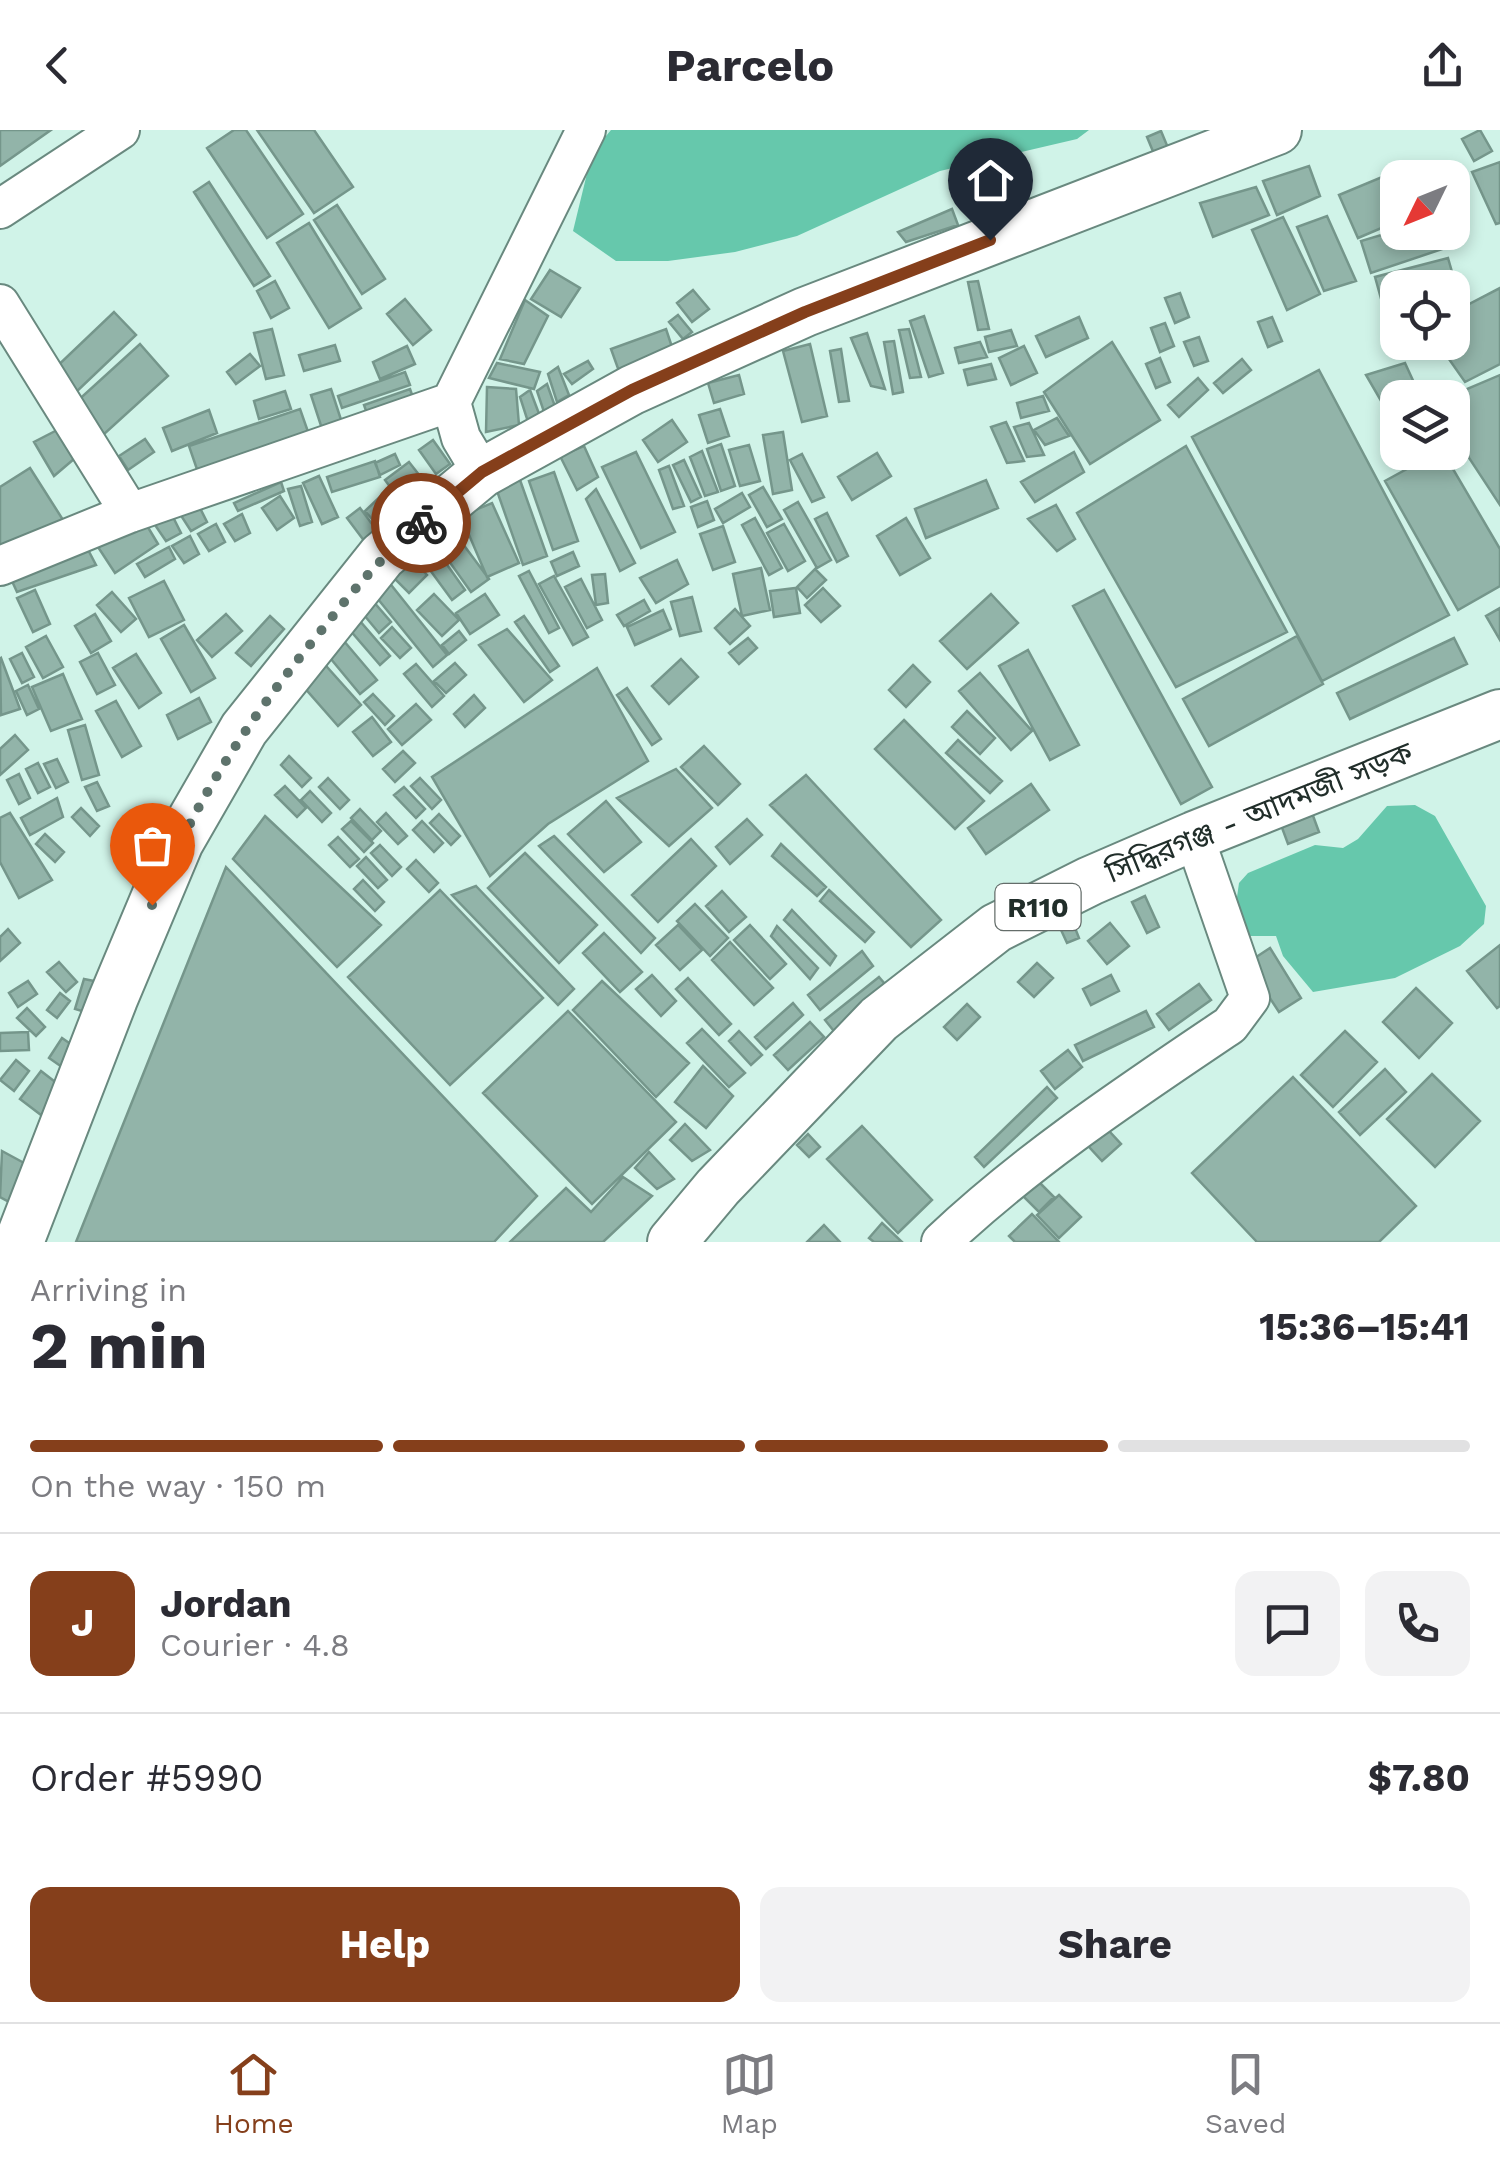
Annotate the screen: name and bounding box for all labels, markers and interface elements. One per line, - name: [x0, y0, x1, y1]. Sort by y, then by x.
- icon: back: [30, 38, 85, 93]
- icon: share: [1415, 38, 1470, 93]
- text: Parcelo: [666, 39, 834, 92]
- pin: [948, 138, 1033, 241]
- icon: home: [963, 153, 1018, 208]
- north arrow: [1380, 160, 1470, 250]
- map controls: [1380, 160, 1470, 470]
- button: locate: [1380, 270, 1470, 360]
- button: layers: [1380, 380, 1470, 470]
- courier: [371, 473, 471, 573]
- icon: bike: [394, 496, 449, 551]
- street label: সিদ্ধিরগঞ্জ - আদমজী সড়ক: [1099, 734, 1418, 890]
- pin: [110, 803, 195, 906]
- icon: bag: [125, 818, 180, 873]
- road number: R110: [996, 884, 1080, 930]
- text: Arriving in: [30, 1271, 187, 1309]
- text: 15:36–15:41: [1259, 1305, 1470, 1349]
- text: 2 min: [30, 1308, 208, 1384]
- text: On the way · 150 m: [30, 1467, 326, 1505]
- button: chat: [1235, 1571, 1340, 1676]
- button: phone: [1365, 1571, 1470, 1676]
- text: Jordan: [160, 1582, 292, 1626]
- text: J: [71, 1601, 94, 1645]
- text: Courier · 4.8: [160, 1626, 350, 1664]
- text: Order #5990: [30, 1756, 263, 1800]
- text: $7.80: [1368, 1756, 1470, 1800]
- button: Help: [30, 1887, 740, 2002]
- button: Share: [760, 1887, 1470, 2002]
- tab: Home: [214, 2047, 294, 2140]
- tab: Map: [721, 2047, 778, 2140]
- tab: Saved: [1205, 2047, 1286, 2140]

